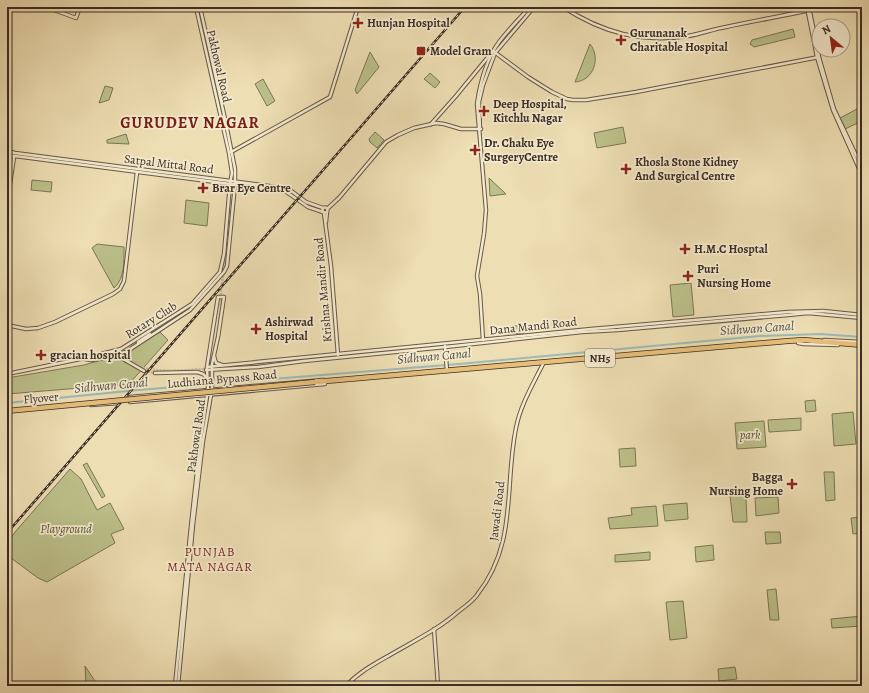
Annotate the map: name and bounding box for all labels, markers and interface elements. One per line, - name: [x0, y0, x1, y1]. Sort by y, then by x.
- place label: Hunjan Hospital: [367, 15, 451, 31]
- marker: Hunjan Hospital: [352, 17, 364, 29]
- north arrow: [811, 18, 851, 58]
- text: N: [819, 21, 834, 38]
- place label: Gurunanak Charitable Hospital: [630, 25, 728, 55]
- street label: Pakhowal Road: [203, 28, 235, 105]
- marker: Gurunanak Charitable Hospital: [615, 34, 627, 46]
- place label: Model Gram: [430, 43, 492, 59]
- marker: Model Gram: [415, 45, 427, 57]
- place label: Deep Hospital, Kitchlu Nagar: [493, 96, 567, 126]
- marker: Deep Hospital, Kitchlu Nagar: [478, 105, 490, 117]
- district label: GURUDEV NAGAR: [120, 112, 260, 134]
- place label: Dr. Chaku Eye SurgeryCentre: [484, 135, 559, 165]
- marker: Dr. Chaku Eye SurgeryCentre: [469, 144, 481, 156]
- street label: Satpal Mittal Road: [123, 151, 215, 177]
- place label: Khosla Stone Kidney And Surgical Centre: [634, 154, 739, 184]
- marker: Khosla Stone Kidney And Surgical Centre: [620, 163, 632, 175]
- place label: Brar Eye Centre: [212, 180, 291, 196]
- marker: Brar Eye Centre: [197, 182, 209, 194]
- street label: Krishna Mandir Road: [310, 236, 336, 343]
- place label: H.M.C Hosptal: [694, 241, 769, 257]
- marker: H.M.C Hosptal: [679, 243, 691, 255]
- place label: Puri Nursing Home: [697, 261, 771, 291]
- marker: Puri Nursing Home: [682, 270, 694, 282]
- street label: Rotary Club: [122, 298, 180, 342]
- street label: Dana Mandi Road: [488, 313, 578, 339]
- place label: Ashirwad Hospital: [264, 314, 314, 344]
- water label: Sidhwan Canal: [719, 317, 795, 339]
- marker: Ashirwad Hospital: [250, 323, 262, 335]
- water label: Sidhwan Canal: [396, 344, 472, 368]
- place label: gracian hospital: [50, 347, 131, 363]
- marker: gracian hospital: [35, 349, 47, 361]
- road number: NH5: [585, 349, 615, 367]
- street label: Ludhiana Bypass Road: [166, 366, 278, 392]
- water label: Sidhwan Canal: [73, 373, 149, 397]
- street label: Flyover: [23, 388, 60, 408]
- street label: Pakhowal Road: [183, 398, 209, 474]
- park label: park: [739, 427, 761, 443]
- place label: Bagga Nursing Home: [709, 469, 783, 499]
- marker: Bagga Nursing Home: [786, 478, 798, 490]
- street label: Jawadi Road: [485, 480, 509, 542]
- park label: Playground: [40, 521, 92, 537]
- district label: PUNJAB MATA NAGAR: [167, 543, 253, 575]

